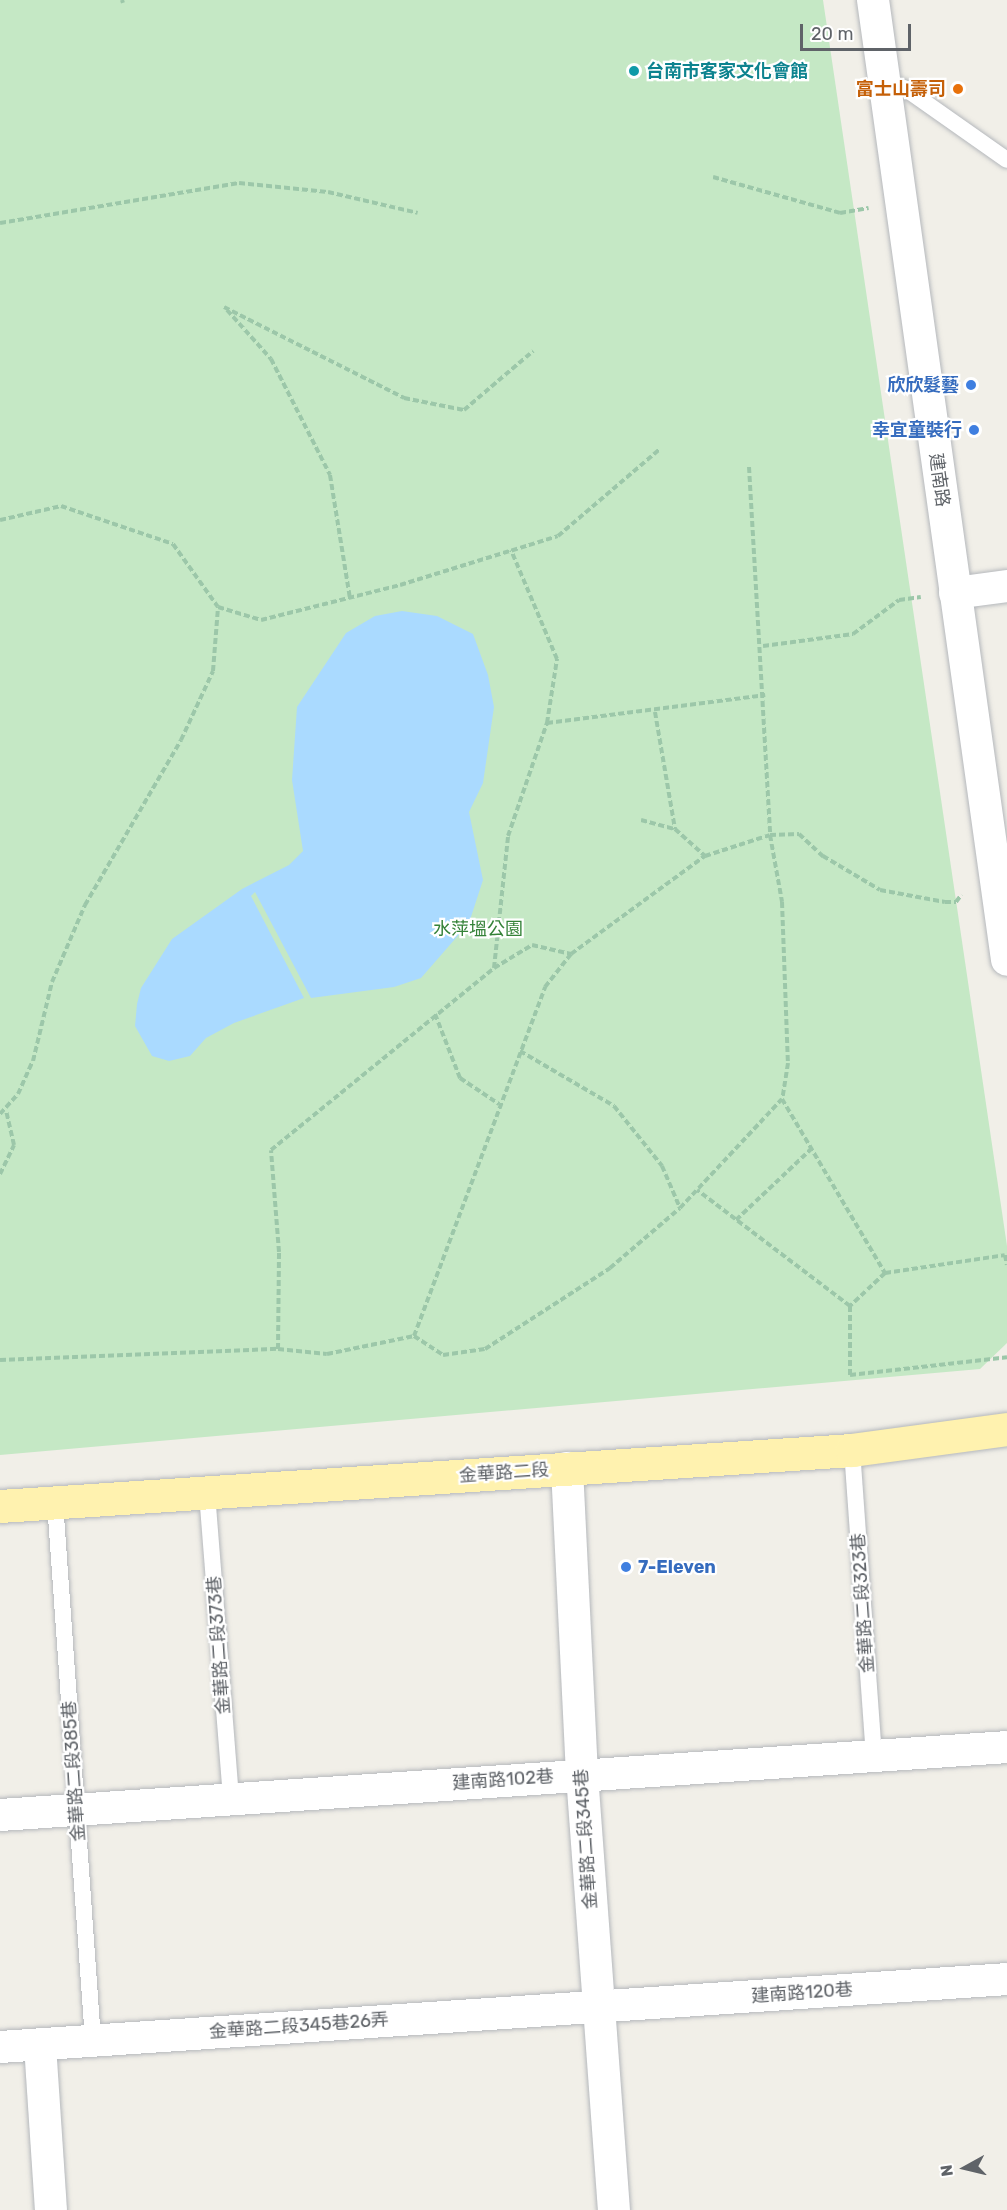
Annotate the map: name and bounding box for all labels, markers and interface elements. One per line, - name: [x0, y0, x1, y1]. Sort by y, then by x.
- scale bar: [803, 12, 914, 50]
- text: 20 m: [811, 23, 853, 45]
- place label: 台南市客家文化會館: [646, 60, 808, 82]
- marker: 台南市客家文化會館: [627, 64, 641, 78]
- place label: 富士山壽司: [856, 78, 946, 100]
- marker: 富士山壽司: [951, 82, 965, 96]
- place label: 欣欣髮藝: [887, 374, 959, 396]
- marker: 欣欣髮藝: [964, 378, 978, 392]
- place label: 幸宜童裝行: [872, 419, 962, 441]
- marker: 幸宜童裝行: [967, 423, 981, 437]
- street label: 建南路: [925, 452, 953, 508]
- park label: 水萍塭公園: [433, 918, 523, 940]
- street label: 金華路二段: [458, 1459, 550, 1487]
- street label: 金華路二段323巷: [847, 1532, 879, 1674]
- place label: 7-Eleven: [638, 1556, 716, 1578]
- marker: 7-Eleven: [619, 1560, 633, 1574]
- street label: 金華路二段373巷: [203, 1575, 235, 1715]
- street label: 金華路二段385巷: [58, 1700, 90, 1842]
- street label: 建南路102巷: [452, 1766, 554, 1794]
- street label: 金華路二段345巷: [570, 1768, 602, 1910]
- street label: 建南路120巷: [751, 1979, 853, 2007]
- street label: 金華路二段345巷26弄: [208, 2009, 390, 2043]
- north arrow: [935, 2138, 995, 2198]
- text: N: [936, 2164, 957, 2178]

